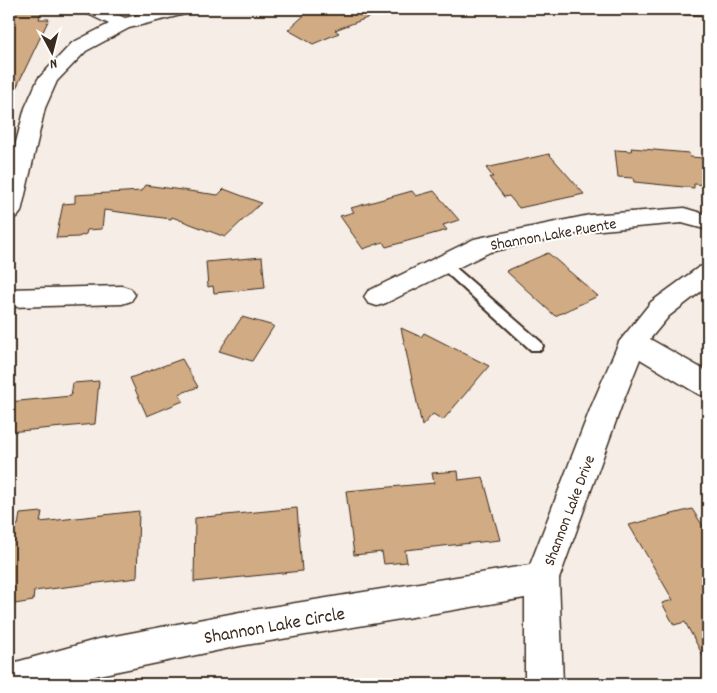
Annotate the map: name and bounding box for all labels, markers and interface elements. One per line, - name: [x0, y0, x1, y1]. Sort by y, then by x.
- north arrow: [28, 28, 78, 78]
- text: N: [49, 53, 58, 73]
- street label: Shannon Lake Puente: [489, 213, 618, 258]
- street label: Shannon Lake Drive: [539, 452, 602, 570]
- street label: Shannon Lake Circle: [202, 602, 347, 653]

